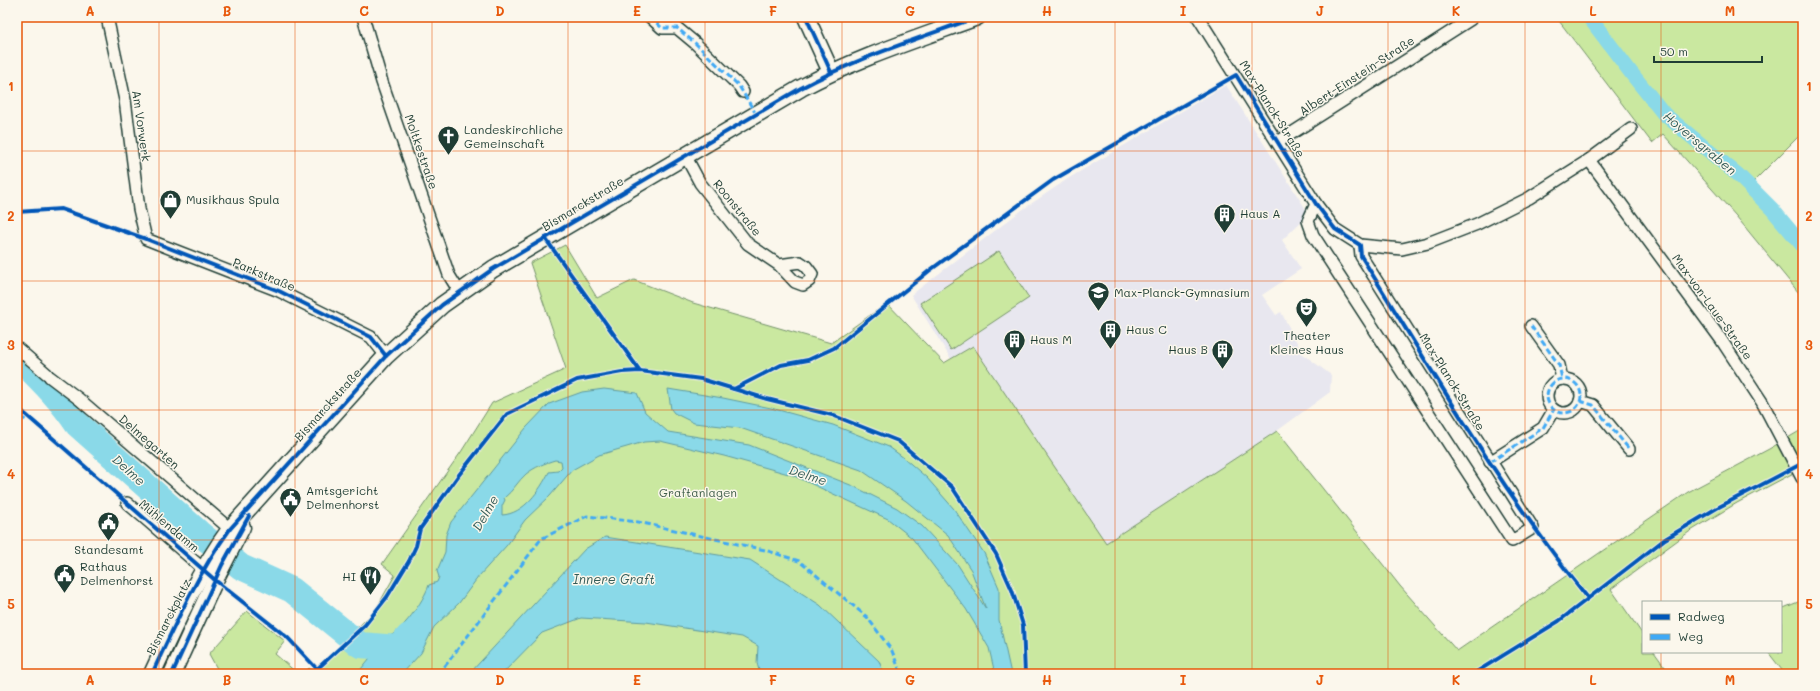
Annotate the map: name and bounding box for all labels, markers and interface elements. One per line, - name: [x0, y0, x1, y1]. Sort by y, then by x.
- text: A: [85, 2, 95, 19]
- text: B: [223, 2, 232, 19]
- text: C: [359, 2, 369, 19]
- text: D: [495, 2, 505, 19]
- text: E: [633, 2, 641, 19]
- text: F: [769, 2, 777, 19]
- text: G: [905, 2, 915, 19]
- text: H: [1042, 2, 1052, 19]
- text: I: [1180, 2, 1187, 19]
- text: J: [1316, 2, 1324, 19]
- text: K: [1452, 2, 1461, 19]
- text: L: [1589, 2, 1597, 19]
- text: M: [1725, 2, 1735, 19]
- street label: Albert-Einstein-Straße: [1296, 32, 1417, 118]
- scale bar: [1654, 38, 1762, 64]
- text: 50 m: [1660, 43, 1688, 59]
- street label: Max-Planck-Straße: [1236, 57, 1309, 160]
- text: 1: [8, 77, 14, 94]
- text: 1: [1806, 77, 1812, 94]
- street label: Am Vorwerk: [129, 89, 155, 162]
- water label: Hoyersgraben: [1660, 107, 1740, 178]
- street label: Moltkestraße: [402, 112, 442, 191]
- place label: Landeskirchliche Gemeinschaft: [464, 121, 563, 151]
- church icon: Landeskirchliche Gemeinschaft: [436, 124, 462, 157]
- street label: Bismarckstraße: [538, 172, 627, 234]
- street label: Roonstraße: [710, 176, 765, 239]
- shop icon: Musikhaus Spula: [158, 187, 184, 220]
- place label: Musikhaus Spula: [186, 191, 280, 207]
- building icon: Haus A: [1212, 201, 1238, 234]
- place label: Haus A: [1240, 205, 1281, 221]
- text: 2: [7, 207, 15, 224]
- text: 2: [1805, 207, 1813, 224]
- street label: Max-von-Laue-Straße: [1669, 250, 1757, 362]
- street label: Parkstraße: [230, 254, 298, 295]
- school or university icon: Max-Planck-Gymnasium: [1086, 280, 1112, 313]
- place label: Max-Planck-Gymnasium: [1114, 284, 1250, 300]
- theatre icon: Theater Kleines Haus: [1294, 296, 1320, 329]
- building icon: Haus C: [1098, 317, 1124, 350]
- place label: Haus C: [1126, 321, 1167, 337]
- building icon: Haus M: [1002, 327, 1028, 360]
- place label: Theater Kleines Haus: [1270, 327, 1344, 357]
- street label: Max-Planck-Straße: [1416, 330, 1489, 433]
- place label: Haus M: [1030, 331, 1072, 347]
- text: 3: [7, 336, 15, 353]
- text: 3: [1805, 336, 1813, 353]
- building icon: Haus B: [1210, 337, 1236, 370]
- place label: Haus B: [1168, 341, 1208, 357]
- street label: Bismarckstraße: [290, 364, 364, 444]
- street label: Delmegarten: [116, 412, 182, 472]
- water label: Delme: [109, 451, 149, 489]
- water label: Delme: [787, 460, 829, 489]
- text: 4: [7, 465, 15, 482]
- text: 4: [1805, 465, 1813, 482]
- place label: Amtsgericht Delmenhorst: [306, 482, 379, 512]
- park label: Graftanlagen: [659, 484, 737, 500]
- public building icon: Amtsgericht Delmenhorst: [278, 485, 304, 518]
- water label: Delme: [468, 492, 502, 534]
- street label: Mühlendamm: [136, 495, 203, 555]
- public building icon: Standesamt: [96, 510, 122, 543]
- place label: Standesamt: [74, 541, 144, 557]
- place label: Rathaus Delmenhorst: [80, 558, 153, 588]
- public building icon: Rathaus Delmenhorst: [52, 561, 78, 594]
- restaurant icon: HI: [358, 564, 384, 597]
- place label: HI: [342, 568, 356, 584]
- water label: Innere Graft: [573, 570, 655, 587]
- street label: Bismarckplatz: [142, 576, 194, 657]
- text: 5: [7, 595, 15, 612]
- text: 5: [1805, 595, 1813, 612]
- legend: [1642, 601, 1782, 653]
- text: Radweg: [1678, 608, 1725, 624]
- text: Weg: [1678, 628, 1703, 644]
- text: A: [85, 671, 95, 688]
- text: B: [223, 671, 232, 688]
- text: C: [359, 671, 369, 688]
- text: D: [495, 671, 505, 688]
- text: E: [633, 671, 641, 688]
- text: F: [769, 671, 777, 688]
- text: G: [905, 671, 915, 688]
- text: H: [1042, 671, 1052, 688]
- text: I: [1180, 671, 1187, 688]
- text: J: [1316, 671, 1324, 688]
- text: K: [1452, 671, 1461, 688]
- text: L: [1589, 671, 1597, 688]
- text: M: [1725, 671, 1735, 688]

